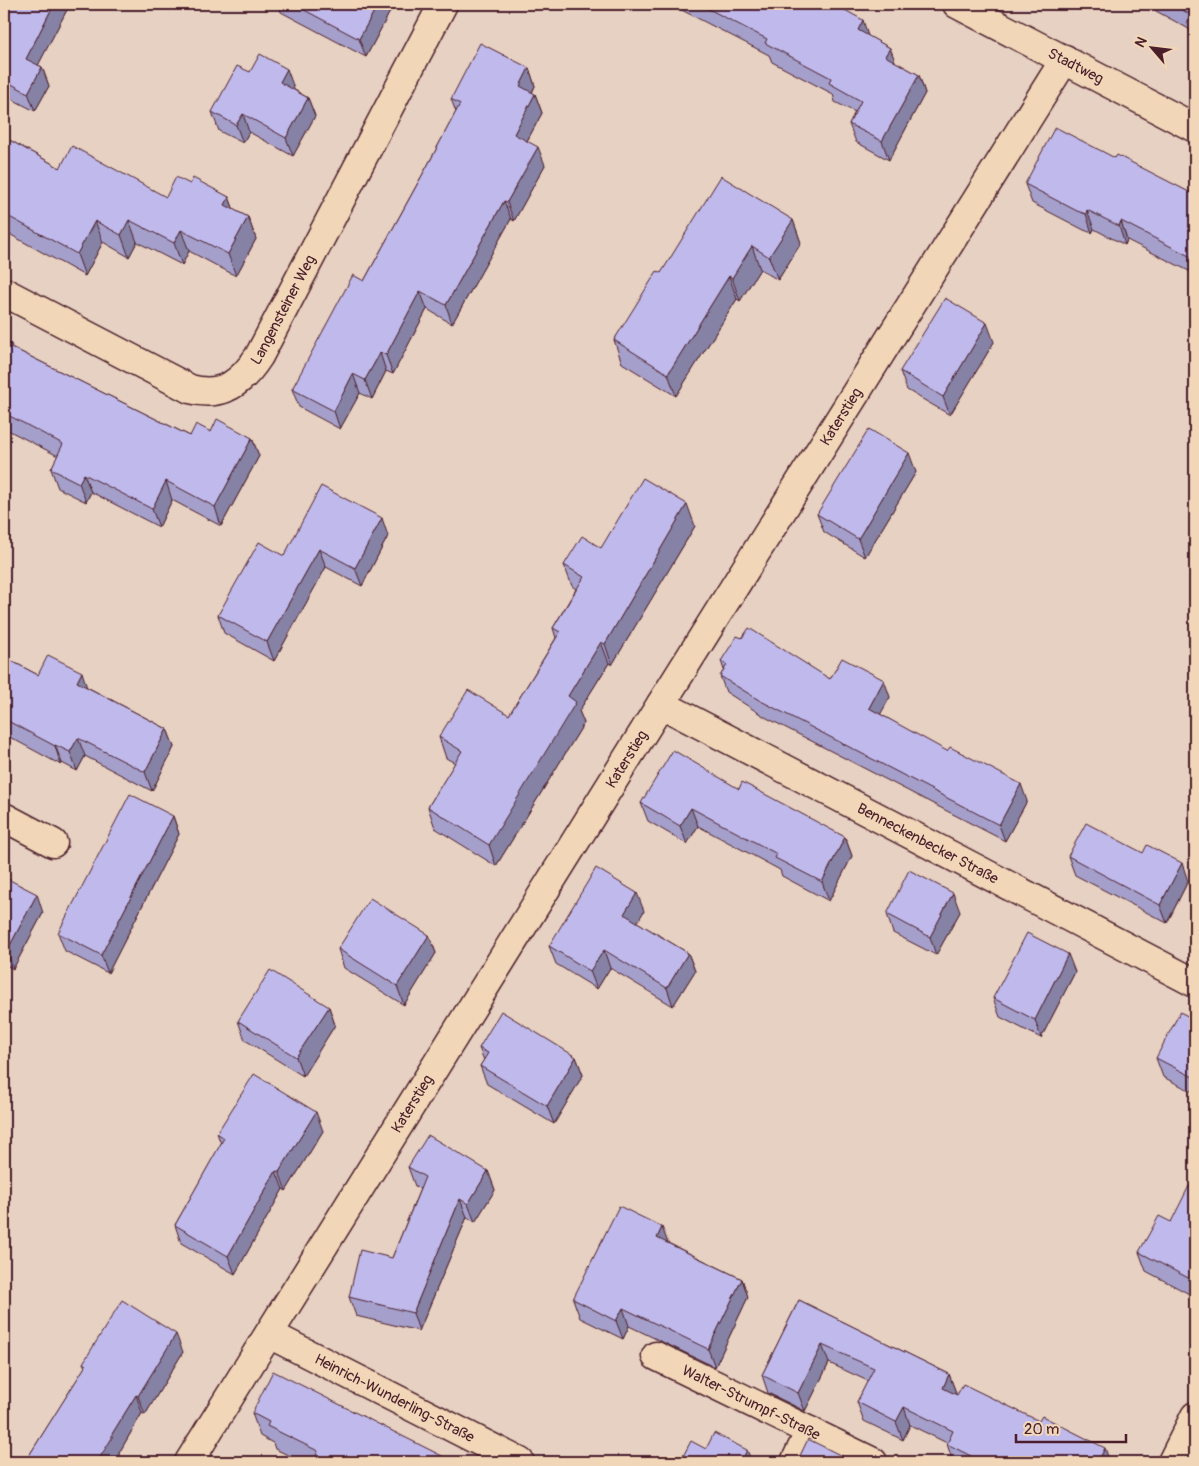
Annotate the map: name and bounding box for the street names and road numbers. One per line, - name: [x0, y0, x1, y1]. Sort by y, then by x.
- street label: Stadtweg: [1044, 44, 1107, 89]
- street label: Langensteiner Weg: [247, 252, 320, 369]
- street label: Katerstieg: [816, 384, 867, 449]
- street label: Katerstieg: [602, 727, 652, 792]
- street label: Benneckenbecker Straße: [854, 799, 1002, 889]
- street label: Katerstieg: [387, 1072, 438, 1137]
- street label: Heinrich-Wunderling-Straße: [311, 1350, 478, 1447]
- street label: Walter-Strumpf-Straße: [679, 1361, 824, 1445]

